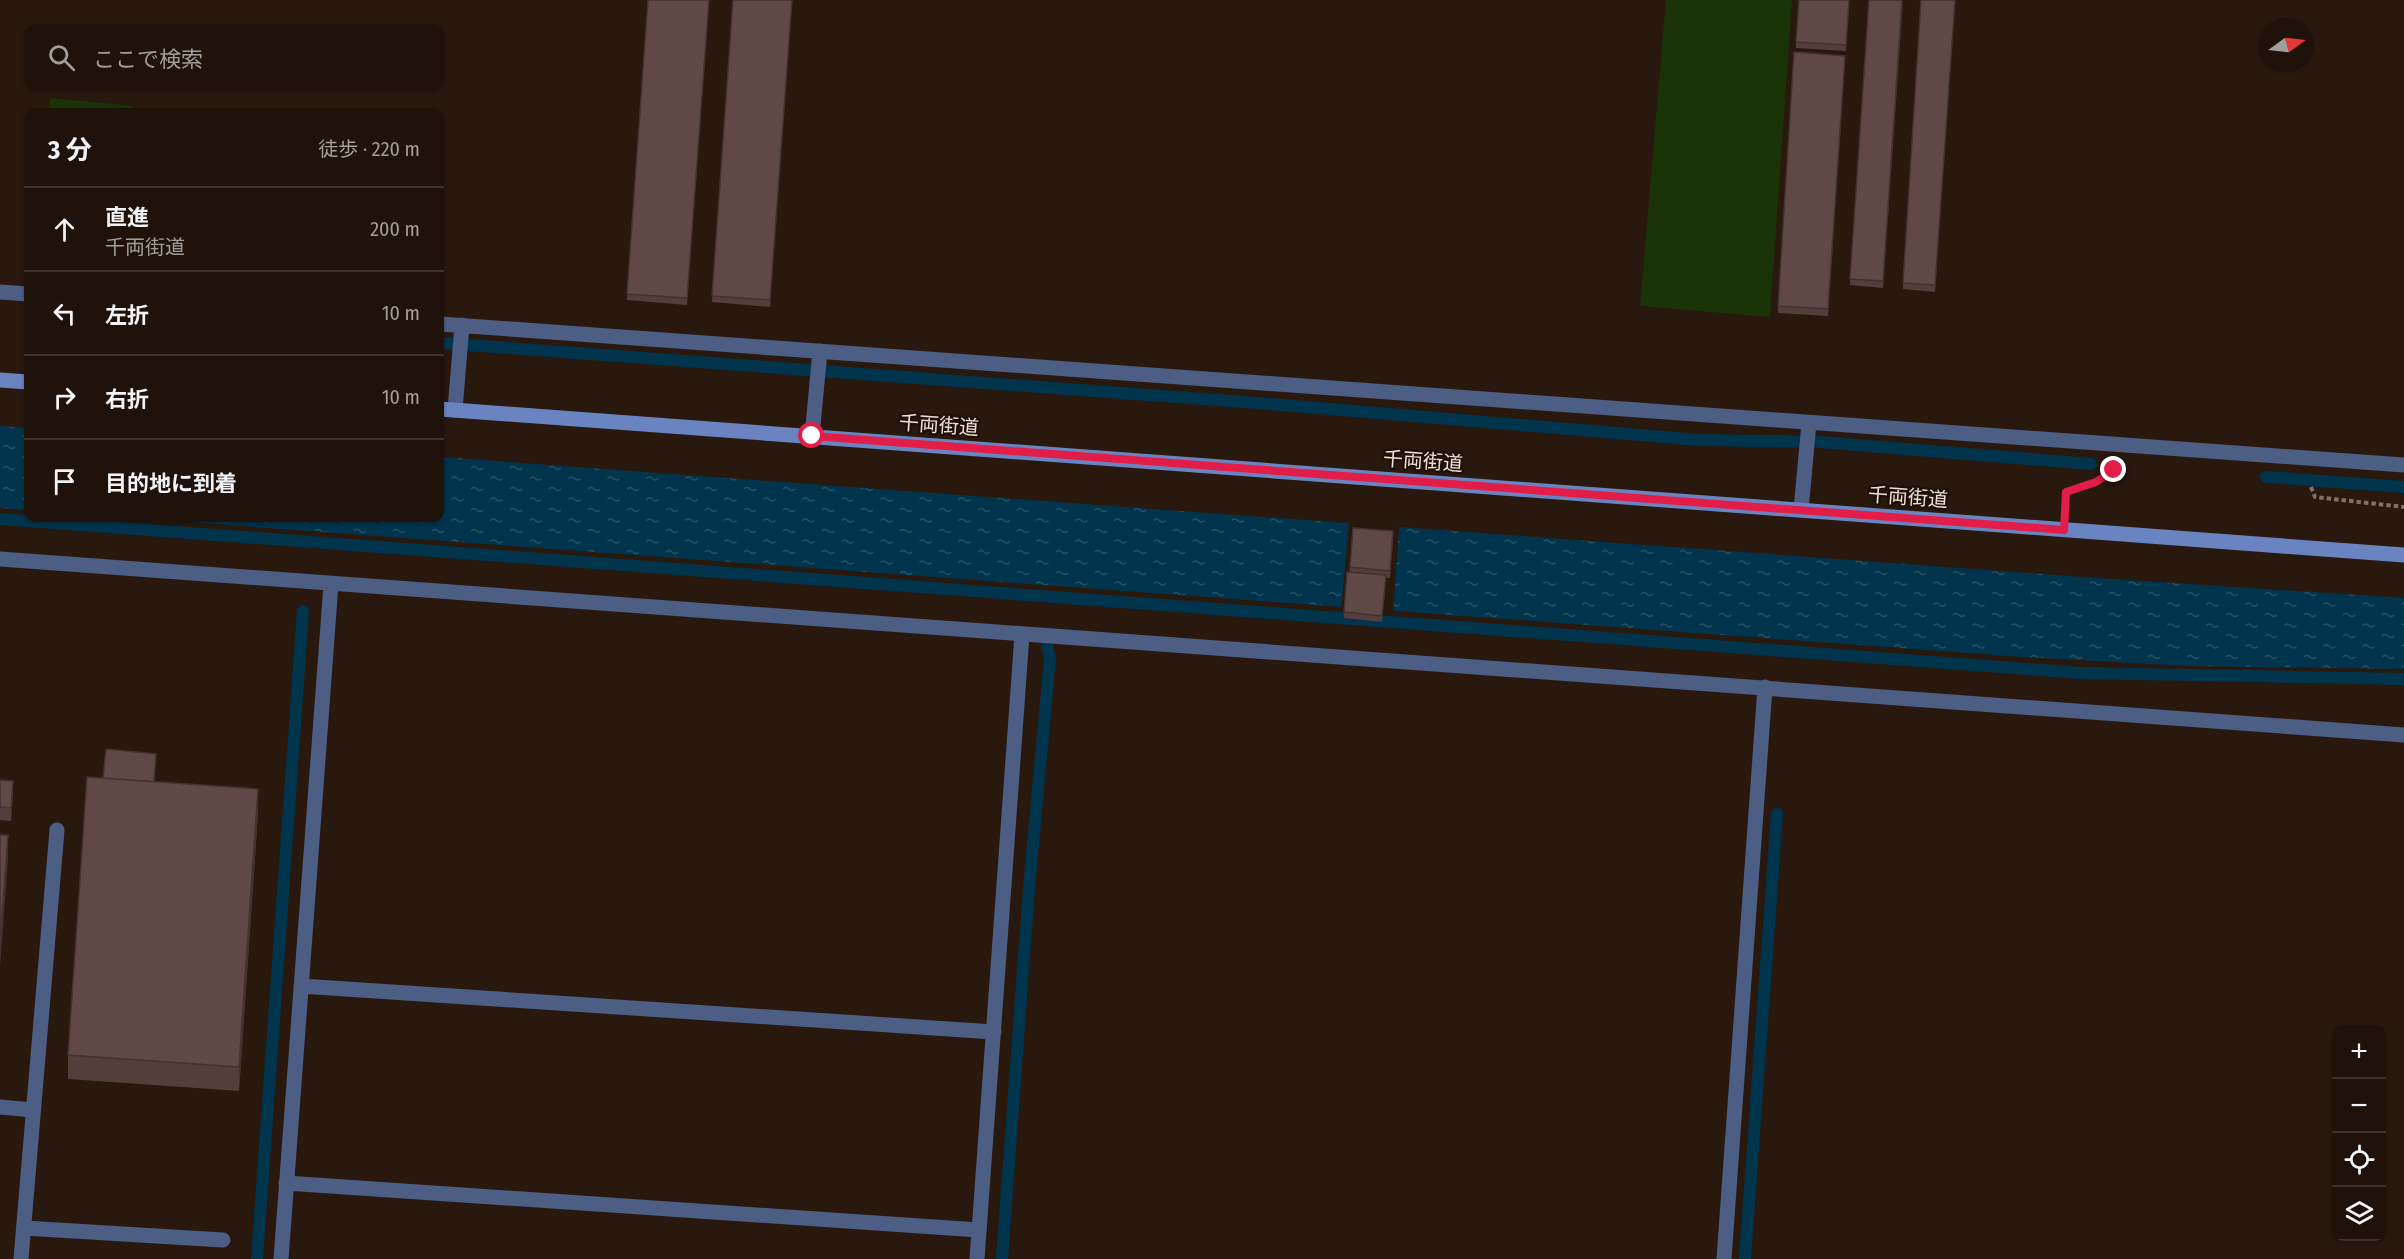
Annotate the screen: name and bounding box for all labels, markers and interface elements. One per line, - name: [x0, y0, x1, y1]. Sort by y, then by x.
- north arrow: [2260, 18, 2314, 72]
- search box: [24, 24, 444, 90]
- icon: search: [45, 41, 78, 74]
- text: ここで検索: [93, 46, 203, 73]
- text: 3 分: [48, 135, 92, 166]
- text: 徒歩 · 220 m: [318, 137, 420, 161]
- text: 直進: [105, 204, 149, 231]
- icon: ahead: [48, 213, 81, 246]
- text: 200 m: [370, 217, 420, 241]
- text: 千両街道: [105, 235, 185, 259]
- icon: left: [48, 297, 81, 330]
- text: 10 m: [382, 301, 420, 325]
- text: 左折: [105, 302, 149, 329]
- icon: right: [48, 381, 81, 414]
- text: 10 m: [382, 385, 420, 409]
- text: 右折: [105, 386, 149, 413]
- street label: 千両街道: [898, 410, 980, 440]
- route start: [798, 422, 824, 448]
- street label: 千両街道: [1382, 446, 1464, 476]
- route end: [2100, 456, 2126, 482]
- icon: arrive: [48, 465, 81, 498]
- text: 目的地に到着: [105, 470, 237, 497]
- street label: 千両街道: [1867, 482, 1949, 512]
- map controls: [2332, 1025, 2386, 1241]
- button: +: [2332, 1025, 2386, 1079]
- button: −: [2332, 1079, 2386, 1133]
- button: locate: [2332, 1133, 2386, 1187]
- button: layers: [2332, 1187, 2386, 1241]

